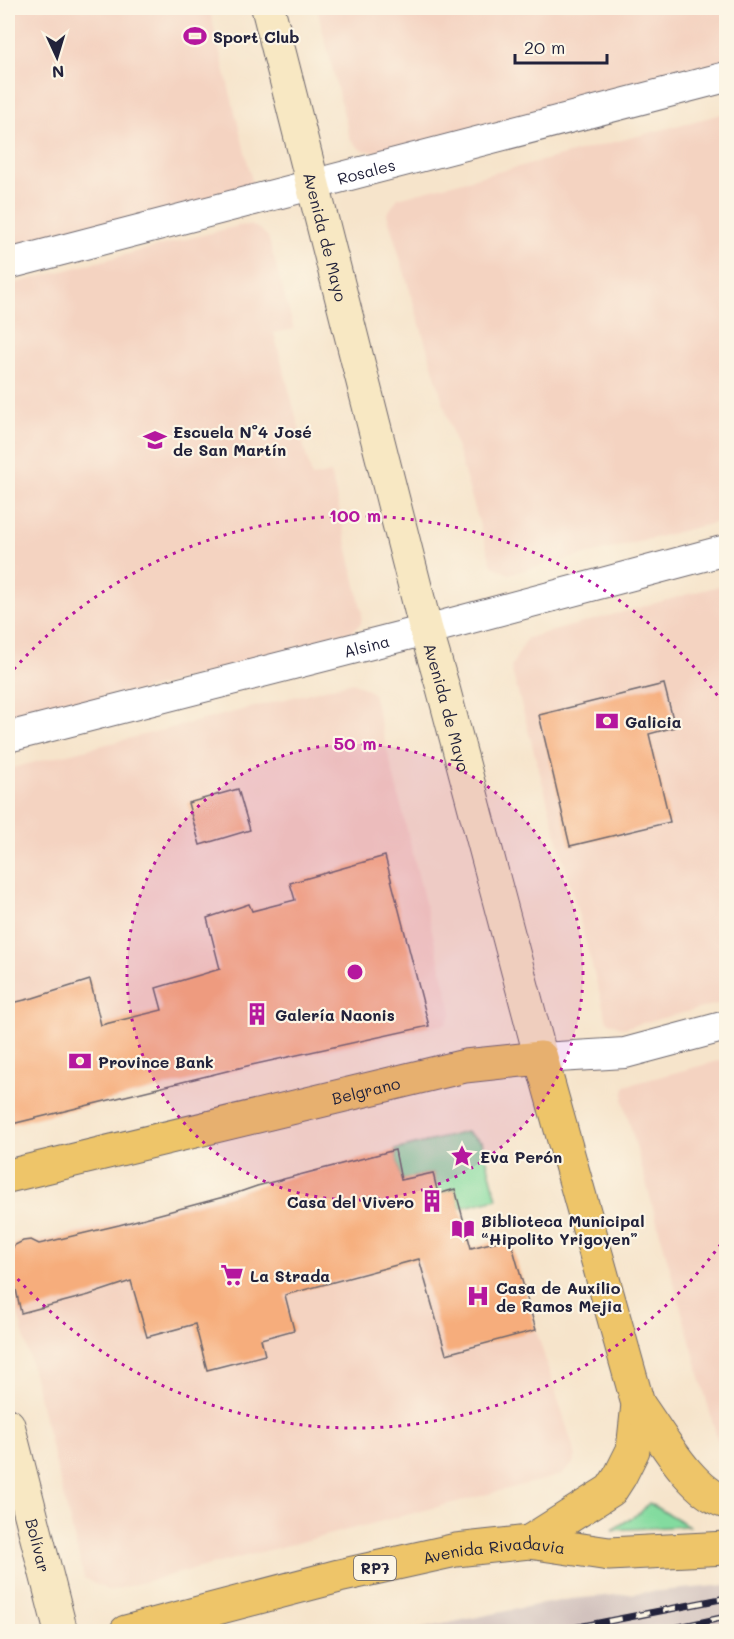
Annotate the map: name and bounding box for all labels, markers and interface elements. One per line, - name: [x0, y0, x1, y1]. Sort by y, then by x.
- sports icon: Sport Club: [182, 23, 208, 49]
- place label: Sport Club: [213, 26, 300, 47]
- north arrow: [27, 27, 87, 87]
- scale bar: [515, 27, 606, 65]
- text: 20 m: [524, 35, 565, 59]
- text: N: [51, 62, 65, 83]
- street label: Rosales: [335, 153, 397, 188]
- street label: Avenida de Mayo: [300, 170, 353, 304]
- place label: Escuela N°4 José de San Martín: [173, 421, 312, 460]
- school or university icon: Escuela N°4 José de San Martín: [142, 427, 168, 453]
- text: 100 m: [329, 503, 381, 527]
- street label: Alsina: [341, 629, 392, 661]
- street label: Avenida de Mayo: [420, 640, 475, 774]
- bank icon: Galicia: [594, 708, 620, 734]
- place label: Galicia: [625, 711, 682, 732]
- text: 50 m: [334, 731, 376, 755]
- centre of rings: [345, 962, 365, 982]
- building icon: Galería Naonis: [244, 1001, 270, 1027]
- place label: Galería Naonis: [275, 1004, 395, 1025]
- bank icon: Province Bank: [67, 1048, 93, 1074]
- place label: Province Bank: [98, 1051, 214, 1072]
- street label: Belgrano: [330, 1072, 402, 1108]
- place icon: Eva Perón: [449, 1143, 475, 1169]
- place label: Eva Perón: [480, 1146, 562, 1167]
- building icon: Casa del Vivero: [419, 1188, 445, 1214]
- place label: Casa del Vivero: [287, 1191, 414, 1212]
- place label: Biblioteca Municipal “Hipolito Yrigoyen”: [481, 1210, 645, 1249]
- library icon: Biblioteca Municipal “Hipolito Yrigoyen”: [450, 1216, 476, 1242]
- supermarket icon: La Strada: [219, 1262, 245, 1288]
- place label: La Strada: [250, 1265, 330, 1286]
- place label: Casa de Auxilio de Ramos Mejia: [496, 1277, 622, 1316]
- hospital icon: Casa de Auxilio de Ramos Mejia: [465, 1283, 491, 1309]
- street label: Bolívar: [22, 1516, 56, 1574]
- street label: Avenida Rivadavia: [420, 1531, 567, 1568]
- road number: RP7: [354, 1556, 396, 1580]

